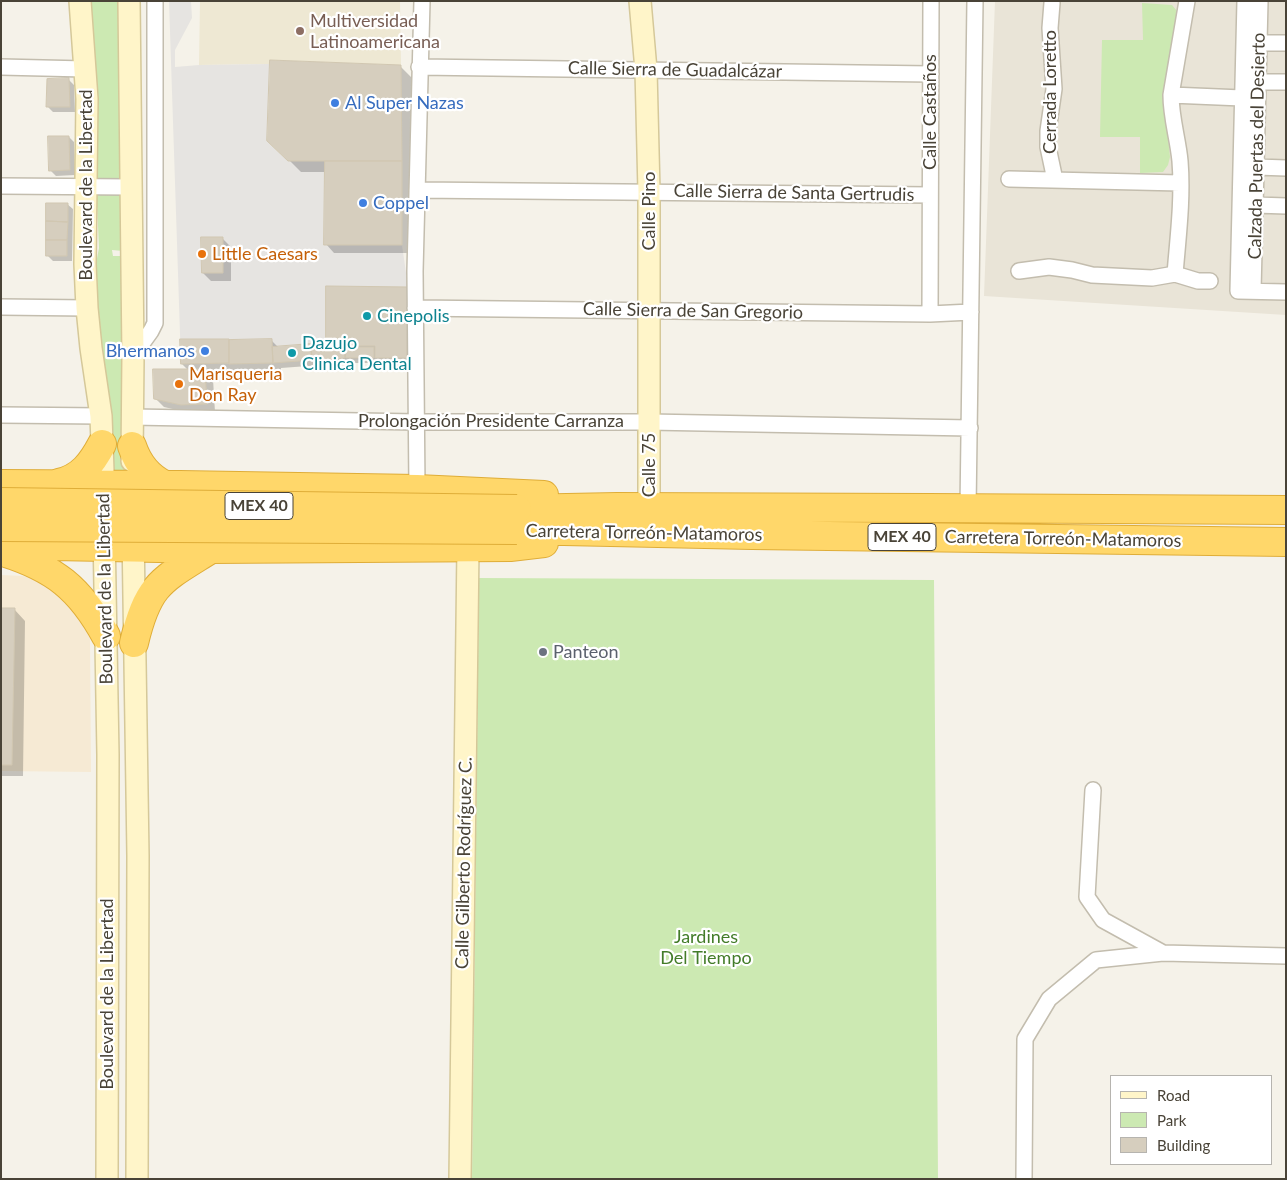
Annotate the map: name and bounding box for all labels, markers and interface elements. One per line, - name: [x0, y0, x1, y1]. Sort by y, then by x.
- place label: Multiversidad Latinoamericana: [310, 10, 440, 52]
- marker: Multiversidad Latinoamericana: [294, 25, 306, 37]
- street label: Cerrada Loretto: [1039, 30, 1061, 154]
- street label: Calzada Puertas del Desierto: [1244, 32, 1270, 260]
- street label: Calle Castaños: [919, 54, 941, 170]
- street label: Calle Sierra de Guadalcázar: [568, 57, 782, 83]
- street label: Boulevard de la Libertad: [75, 89, 97, 281]
- place label: Al Super Nazas: [345, 92, 464, 114]
- marker: Al Super Nazas: [329, 97, 341, 109]
- street label: Calle Pino: [638, 172, 660, 250]
- street label: Calle Sierra de Santa Gertrudis: [674, 180, 914, 206]
- place label: Coppel: [373, 192, 429, 214]
- marker: Coppel: [357, 197, 369, 209]
- place label: Little Caesars: [212, 243, 318, 265]
- marker: Little Caesars: [196, 248, 208, 260]
- street label: Calle Sierra de San Gregorio: [583, 298, 803, 324]
- place label: Cinepolis: [377, 305, 450, 327]
- marker: Cinepolis: [361, 310, 373, 322]
- place label: Dazujo Clinica Dental: [302, 332, 412, 374]
- place label: Bhermanos: [106, 340, 195, 362]
- marker: Bhermanos: [199, 345, 211, 357]
- marker: Dazujo Clinica Dental: [286, 347, 298, 359]
- place label: Marisqueria Don Ray: [189, 363, 282, 406]
- marker: Marisqueria Don Ray: [173, 378, 185, 390]
- street label: Prolongación Presidente Carranza: [358, 410, 624, 432]
- street label: Calle 75: [638, 433, 660, 497]
- road number: MEX 40: [225, 492, 293, 520]
- street label: Boulevard de la Libertad: [93, 493, 117, 685]
- street label: Carretera Torreón-Matamoros: [525, 520, 763, 546]
- road number: MEX 40: [868, 524, 936, 550]
- street label: Carretera Torreón-Matamoros: [944, 526, 1182, 552]
- place label: Panteon: [553, 641, 619, 663]
- marker: Panteon: [537, 646, 549, 658]
- street label: Calle Gilberto Rodríguez C.: [451, 757, 477, 969]
- street label: Boulevard de la Libertad: [96, 898, 118, 1090]
- park label: Jardines Del Tiempo: [660, 926, 752, 969]
- legend: [1110, 1075, 1272, 1165]
- text: Road: [1157, 1086, 1190, 1104]
- text: Park: [1157, 1111, 1186, 1129]
- text: Building: [1157, 1136, 1210, 1154]

